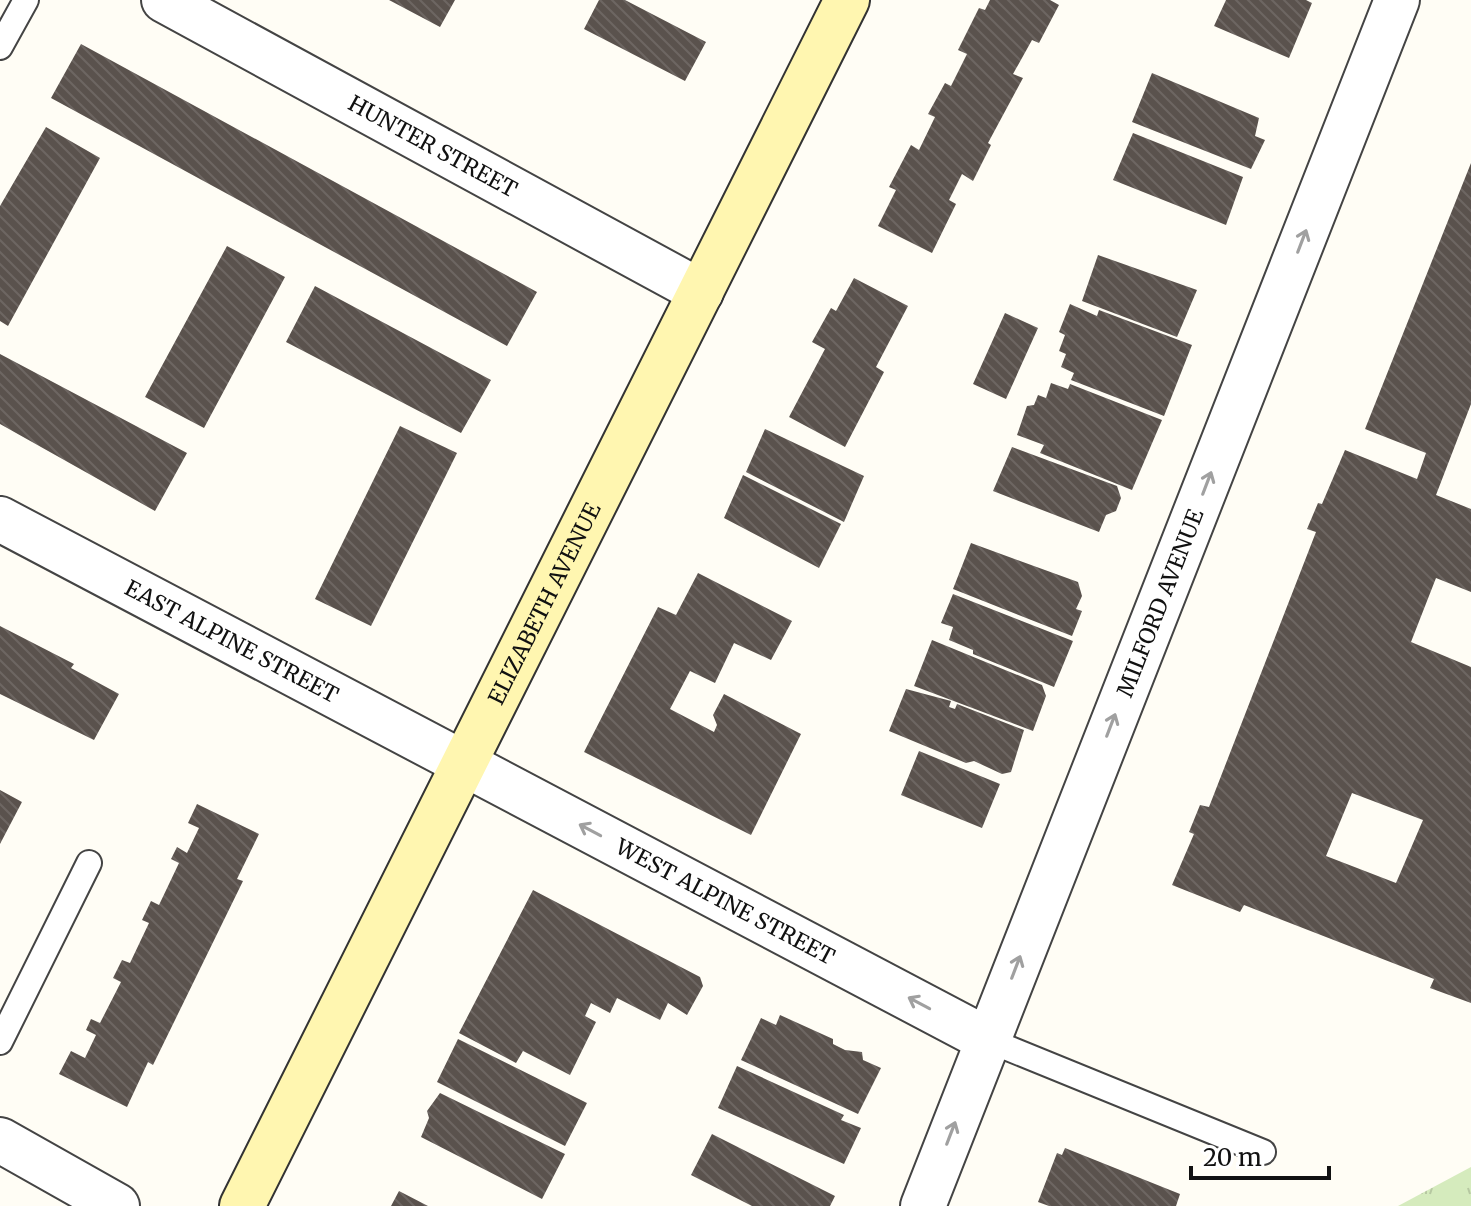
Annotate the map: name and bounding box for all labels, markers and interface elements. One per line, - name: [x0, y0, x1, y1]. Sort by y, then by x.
- street label: HUNTER STREET: [344, 89, 522, 203]
- one-way arrow: [1296, 229, 1310, 254]
- one-way arrow: [1201, 471, 1215, 496]
- street label: ELIZABETH AVENUE: [482, 498, 607, 709]
- street label: MILFORD AVENUE: [1111, 505, 1210, 701]
- street label: EAST ALPINE STREET: [120, 573, 343, 709]
- one-way arrow: [1105, 713, 1120, 738]
- one-way arrow: [578, 821, 602, 837]
- street label: WEST ALPINE STREET: [610, 832, 840, 971]
- one-way arrow: [1010, 955, 1024, 980]
- one-way arrow: [907, 995, 931, 1011]
- one-way arrow: [945, 1121, 959, 1146]
- scale bar: [1191, 1130, 1329, 1180]
- text: 20 m: [1203, 1142, 1262, 1173]

